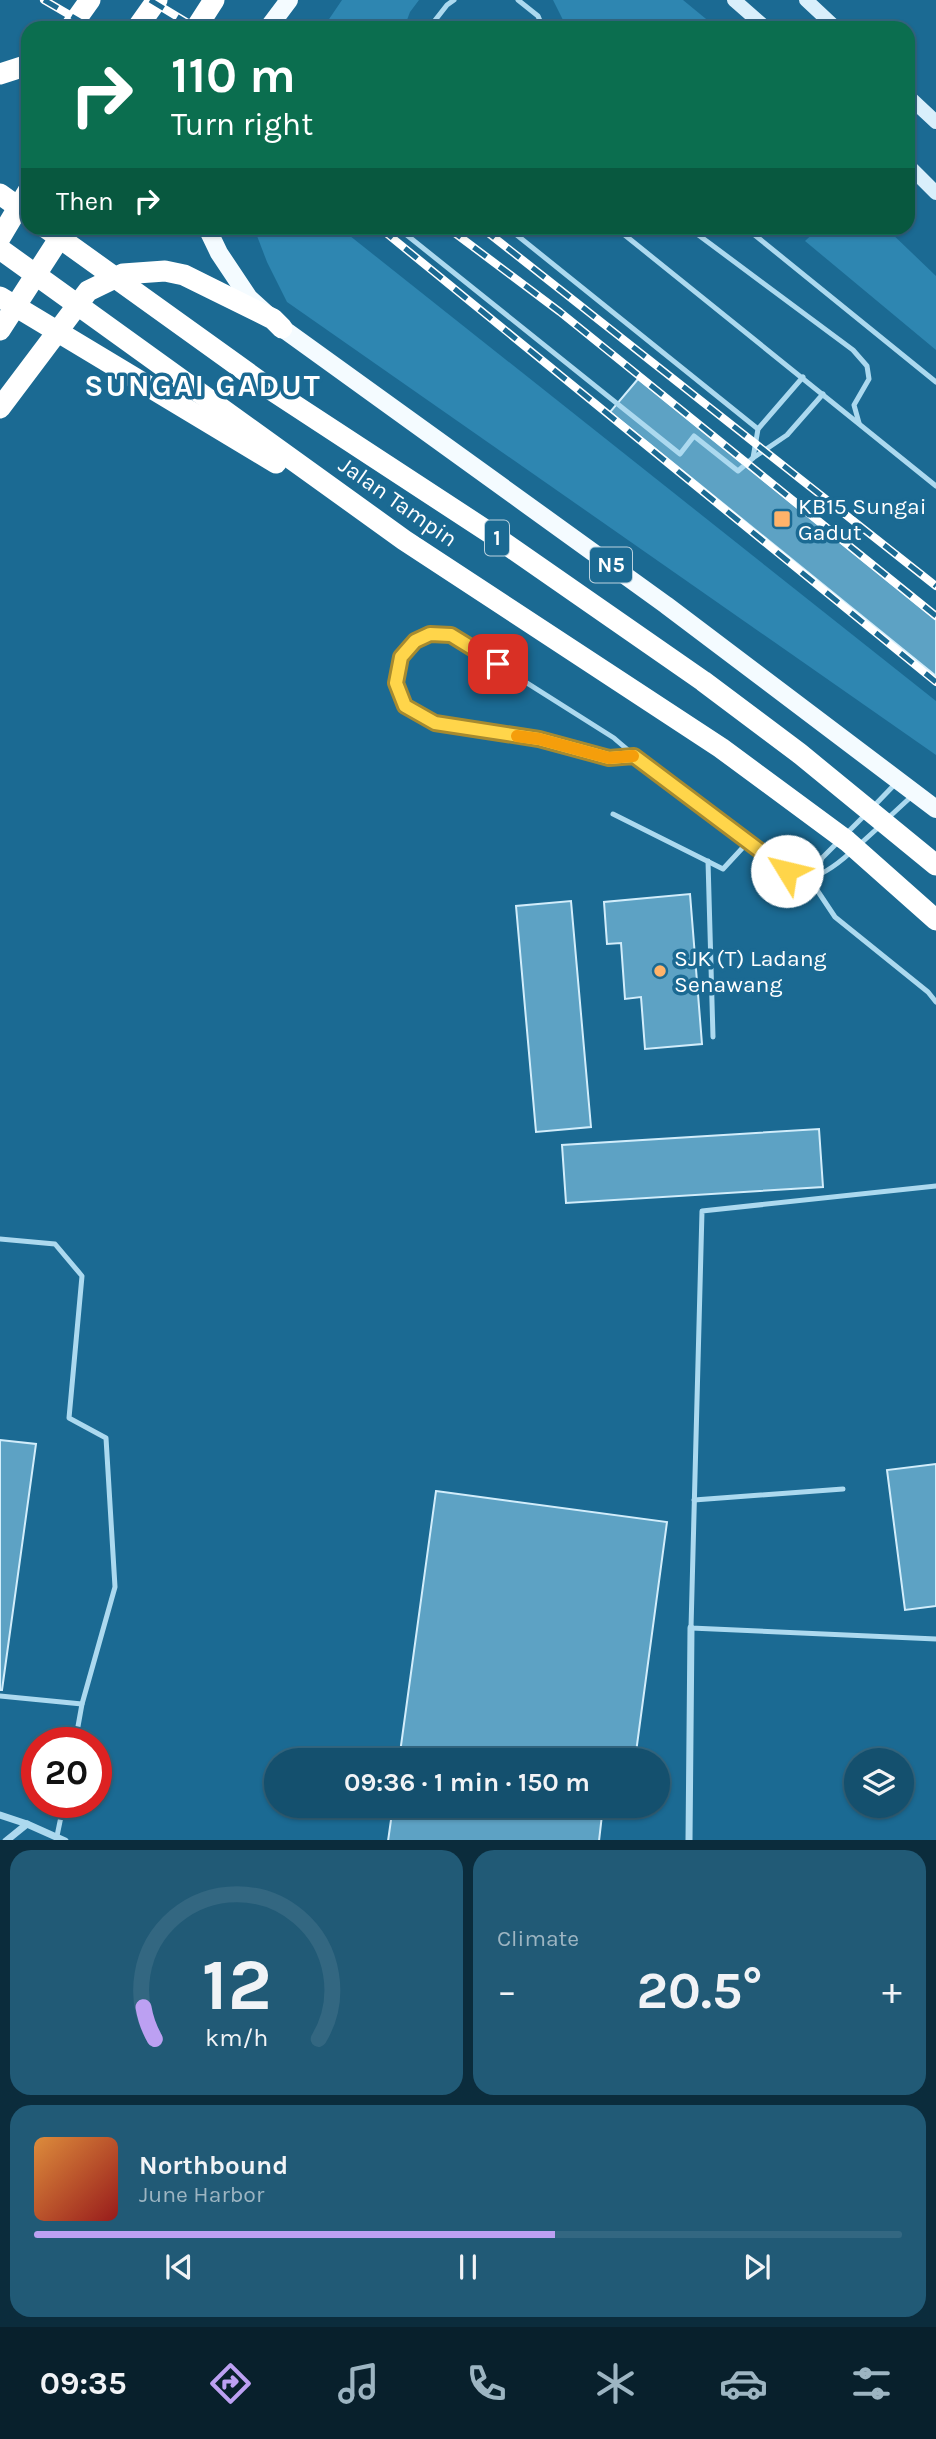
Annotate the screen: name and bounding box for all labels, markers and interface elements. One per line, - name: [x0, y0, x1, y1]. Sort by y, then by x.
- text: 110 m: [171, 47, 296, 104]
- icon: right: [56, 49, 147, 140]
- text: Turn right: [171, 106, 313, 143]
- icon: right: [128, 182, 166, 220]
- text: Then: [56, 186, 114, 217]
- district label: SUNGAI GADUT: [84, 368, 322, 404]
- street label: Jalan Tampin: [334, 451, 462, 553]
- place label: KB15 Sungai Gadut: [798, 493, 927, 546]
- marker: KB15 Sungai Gadut: [772, 509, 792, 529]
- road number: 1: [485, 520, 509, 556]
- road number: N5: [590, 548, 632, 582]
- pin: [468, 634, 528, 694]
- icon: arrive: [479, 645, 517, 683]
- position arrow: [750, 834, 824, 908]
- place label: SJK (T) Ladang Senawang: [674, 945, 827, 998]
- marker: SJK (T) Ladang Senawang: [652, 963, 668, 979]
- speed limit sign: 20: [21, 1727, 112, 1818]
- map controls: [844, 1748, 914, 1818]
- button: layers: [844, 1748, 914, 1818]
- text: 09:36 · 1 min · 150 m: [344, 1767, 590, 1798]
- text: Climate: [497, 1925, 579, 1952]
- text: 12: [202, 1942, 272, 2027]
- text: 20.5°: [637, 1960, 763, 2021]
- text: −: [497, 1969, 517, 2014]
- text: +: [882, 1969, 902, 2014]
- text: km/h: [205, 2022, 268, 2051]
- text: Northbound: [139, 2150, 288, 2181]
- text: June Harbor: [139, 2181, 264, 2208]
- icon: previous: [160, 2248, 198, 2286]
- icon: pause: [449, 2248, 487, 2286]
- icon: next: [738, 2248, 776, 2286]
- icon: directions: [206, 2359, 255, 2408]
- icon: music: [334, 2359, 383, 2408]
- icon: phone: [462, 2359, 511, 2408]
- icon: climate: [591, 2359, 640, 2408]
- icon: car: [719, 2359, 768, 2408]
- icon: filters: [847, 2359, 896, 2408]
- text: 09:35: [40, 2365, 127, 2402]

